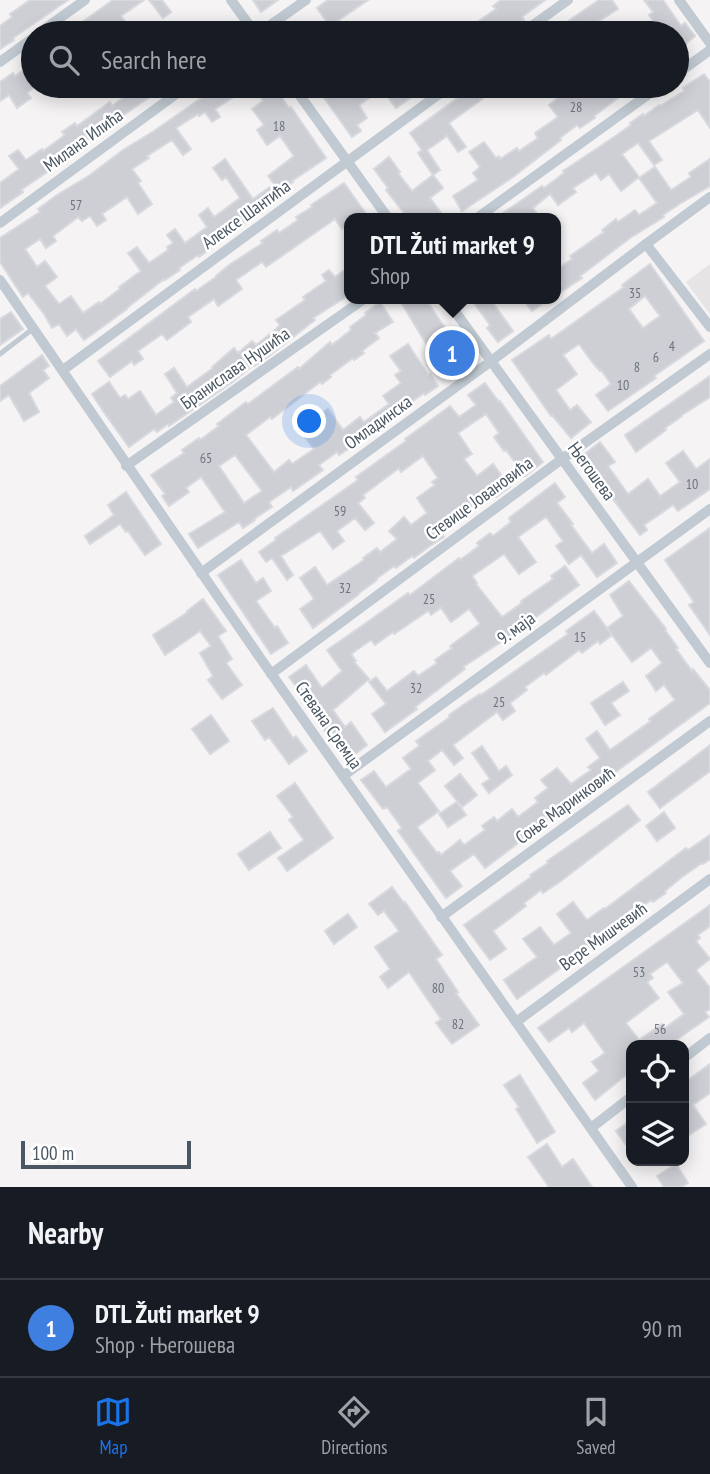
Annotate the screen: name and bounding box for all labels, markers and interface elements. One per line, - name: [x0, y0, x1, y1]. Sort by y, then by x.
- search box: [21, 21, 689, 98]
- icon: search: [45, 41, 83, 79]
- text: Search here: [101, 43, 207, 76]
- house number: 28: [570, 98, 582, 116]
- street label: Милана Илића: [39, 103, 127, 177]
- house number: 18: [273, 117, 285, 135]
- street label: Алексе Шантића: [197, 174, 295, 254]
- house number: 57: [70, 196, 82, 214]
- popup: [344, 213, 561, 304]
- text: DTL Žuti market 9: [370, 228, 535, 261]
- text: Shop: [370, 261, 410, 290]
- house number: 35: [629, 284, 641, 302]
- street label: Бранислава Нушића: [176, 322, 294, 414]
- pin: 1: [429, 327, 475, 379]
- house number: 4: [669, 337, 676, 355]
- house number: 6: [653, 348, 659, 366]
- house number: 8: [634, 358, 640, 376]
- house number: 10: [617, 376, 629, 394]
- street label: Омладинска: [340, 390, 416, 454]
- your location: [292, 404, 326, 438]
- street label: Његошева: [563, 437, 621, 505]
- house number: 65: [200, 449, 212, 467]
- street label: Стевице Јовановића: [421, 451, 537, 545]
- house number: 10: [686, 475, 698, 493]
- house number: 59: [334, 502, 346, 520]
- house number: 32: [339, 579, 351, 597]
- house number: 25: [423, 590, 435, 608]
- street label: 9. маја: [492, 606, 540, 650]
- house number: 15: [574, 628, 586, 646]
- street label: Стевана Сремца: [290, 677, 368, 773]
- house number: 32: [410, 679, 422, 697]
- house number: 25: [493, 693, 505, 711]
- street label: Соње Маринковић: [511, 761, 619, 849]
- street label: Вере Мишчевић: [555, 896, 651, 976]
- house number: 53: [633, 963, 645, 981]
- house number: 80: [432, 979, 444, 997]
- house number: 82: [452, 1015, 464, 1033]
- house number: 56: [654, 1020, 666, 1038]
- map controls: [626, 1040, 689, 1166]
- button: locate: [626, 1040, 689, 1103]
- button: layers: [626, 1103, 689, 1166]
- scale bar: [21, 1138, 191, 1170]
- text: 100 m: [32, 1141, 74, 1165]
- text: Nearby: [28, 1213, 103, 1252]
- text: DTL Žuti market 9: [95, 1297, 260, 1330]
- text: 1: [46, 1314, 57, 1343]
- text: 90 m: [641, 1314, 682, 1343]
- text: Shop · Његошева: [95, 1330, 235, 1359]
- tab: Map: [94, 1393, 132, 1459]
- tab: Directions: [321, 1393, 387, 1459]
- tab: Saved: [576, 1393, 616, 1459]

